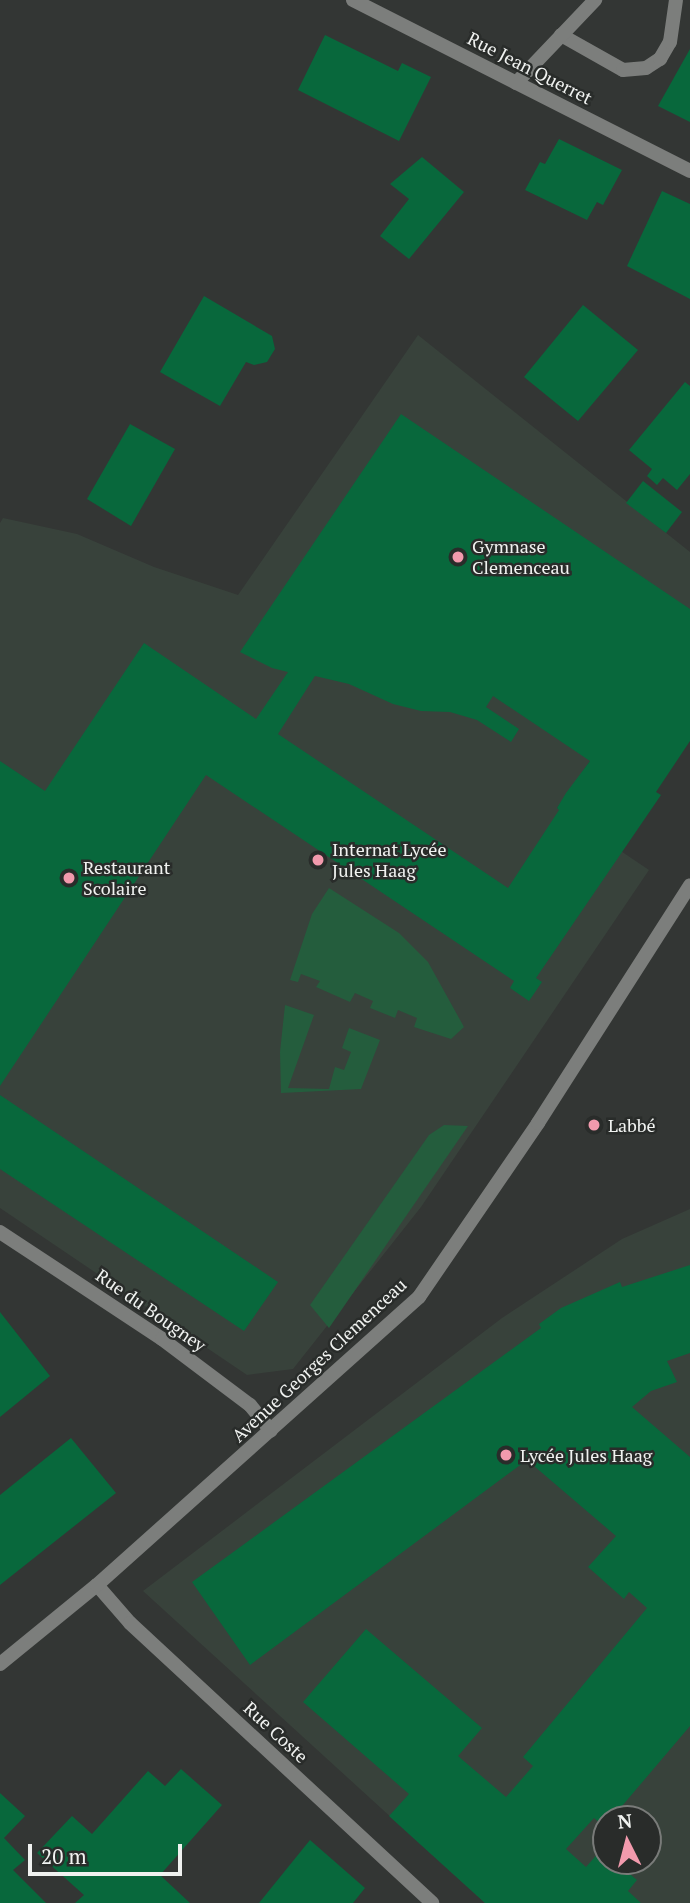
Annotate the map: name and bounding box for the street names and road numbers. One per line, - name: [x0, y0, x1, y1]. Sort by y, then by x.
- street label: Rue Jean Querret: [464, 27, 596, 109]
- street label: Rue du Bougney: [92, 1264, 210, 1356]
- street label: Avenue Georges Clemenceau: [227, 1274, 411, 1446]
- street label: Rue Coste: [239, 1697, 313, 1767]

